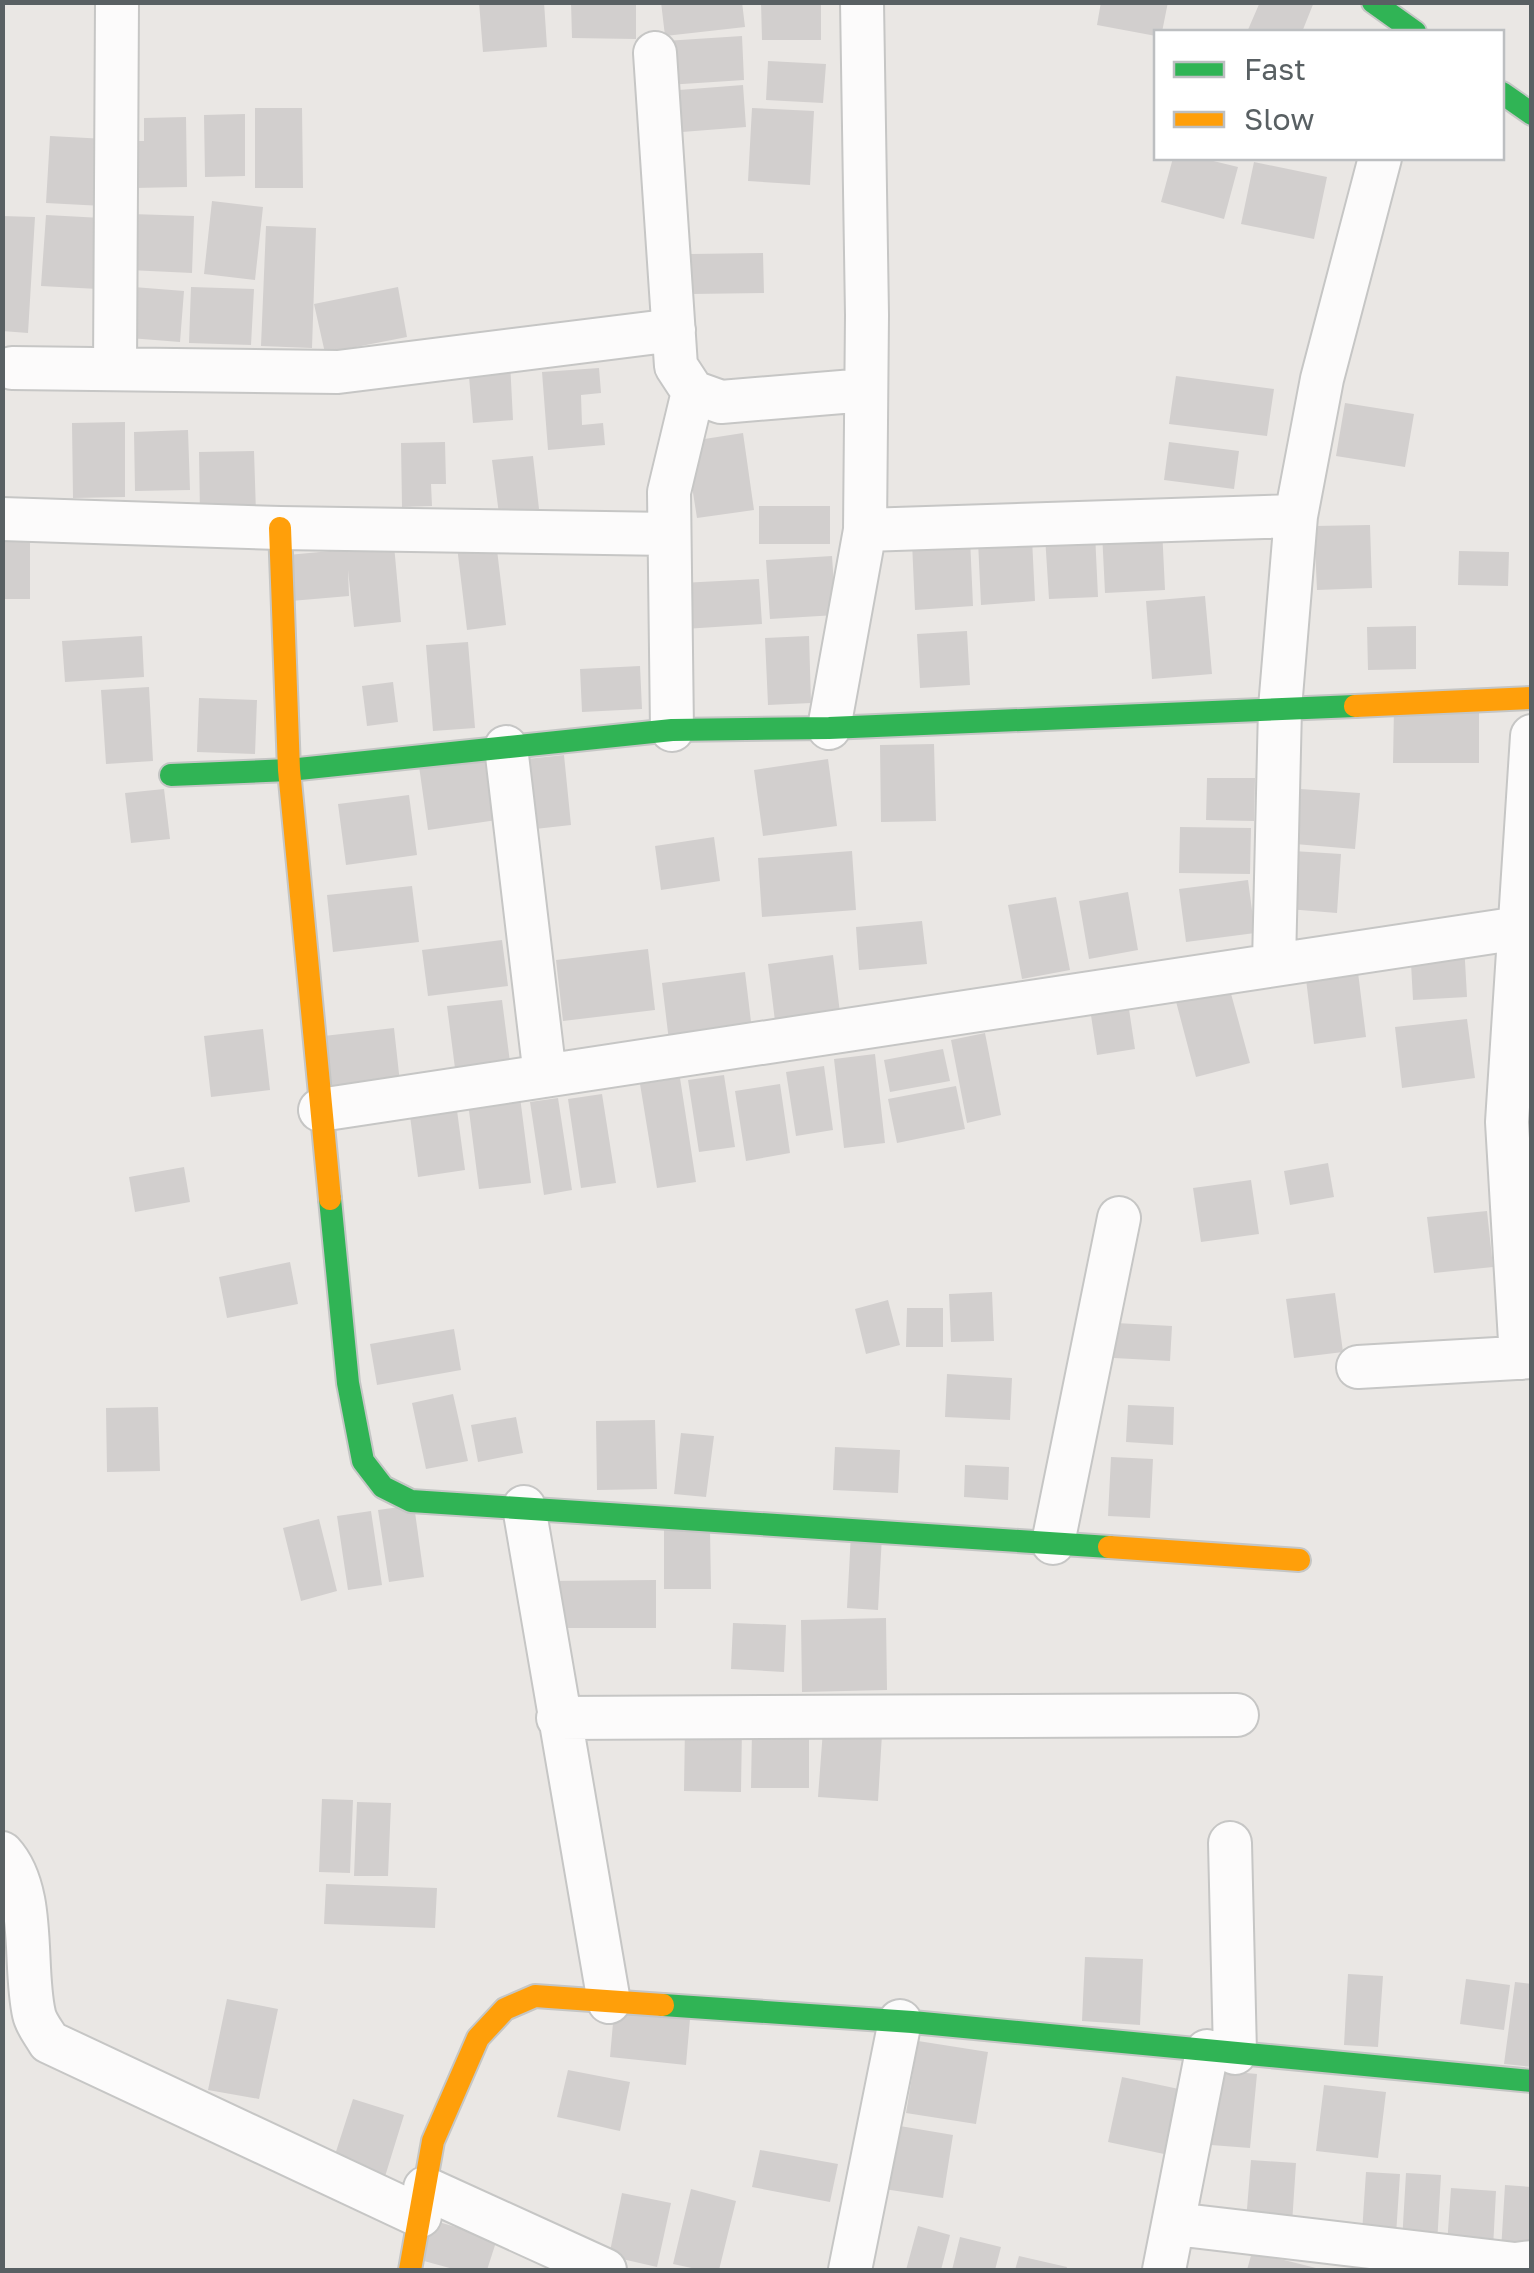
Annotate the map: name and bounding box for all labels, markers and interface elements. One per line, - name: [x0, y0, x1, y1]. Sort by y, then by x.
- legend: [1154, 30, 1504, 160]
- text: Fast: [1244, 51, 1306, 87]
- text: Slow: [1244, 101, 1315, 137]

